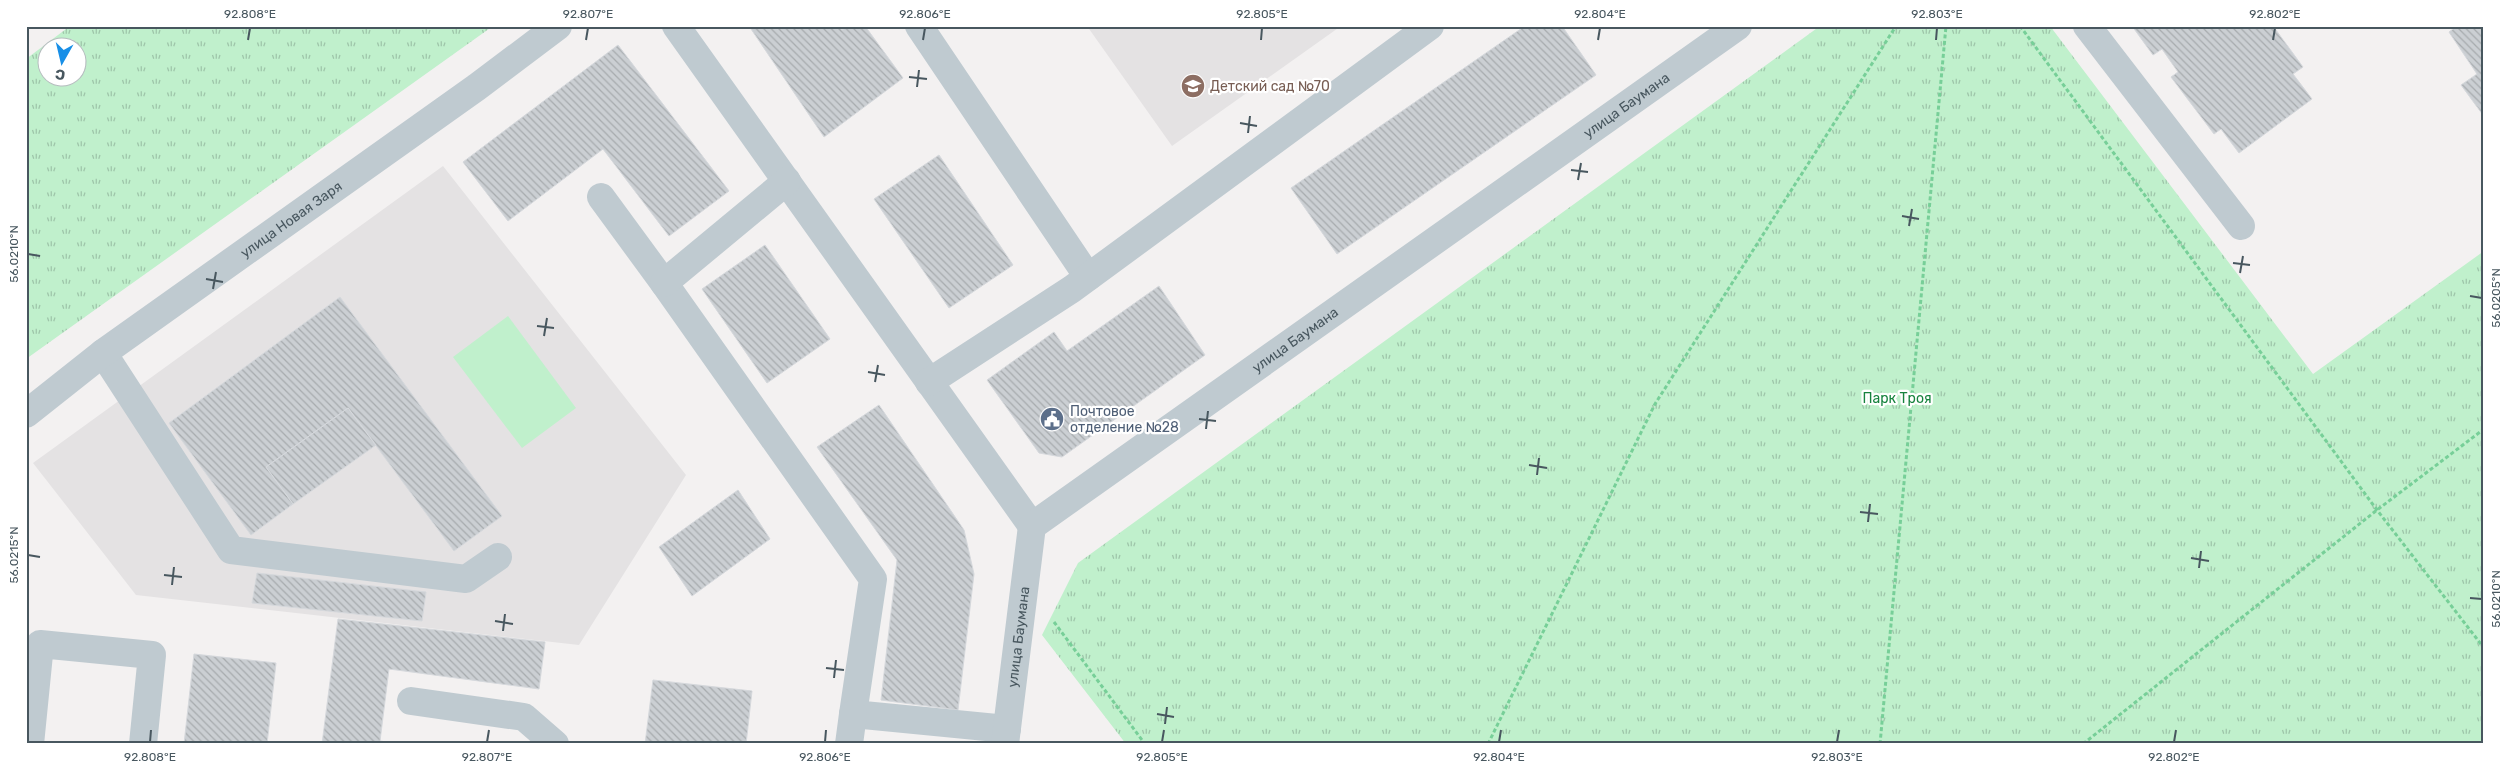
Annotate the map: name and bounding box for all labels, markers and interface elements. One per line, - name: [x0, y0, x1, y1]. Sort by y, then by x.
- text: 92.808°E: [224, 7, 276, 21]
- text: 92.807°E: [563, 7, 613, 21]
- text: 92.806°E: [899, 7, 951, 21]
- text: 92.805°E: [1236, 7, 1288, 21]
- text: 92.804°E: [1574, 7, 1626, 21]
- text: 92.803°E: [1911, 7, 1963, 21]
- text: 92.802°E: [2249, 7, 2301, 21]
- north arrow: [38, 38, 88, 88]
- text: С: [54, 65, 66, 83]
- street label: улица Баумана: [1580, 69, 1673, 142]
- school or university icon: Детский сад №70: [1180, 73, 1206, 99]
- place label: Детский сад №70: [1210, 78, 1330, 95]
- street label: улица Новая Заря: [237, 178, 346, 262]
- text: 56.0210°N: [7, 225, 21, 283]
- text: 56.0205°N: [2489, 268, 2503, 328]
- street label: улица Баумана: [1249, 304, 1342, 376]
- park label: Парк Троя: [1862, 390, 1932, 407]
- place label: Почтовое отделение №28: [1070, 403, 1179, 436]
- public building icon: Почтовое отделение №28: [1039, 406, 1065, 432]
- text: 56.0215°N: [7, 526, 21, 584]
- text: 56.0210°N: [2489, 570, 2503, 628]
- street label: улица Баумана: [1004, 585, 1033, 688]
- text: 92.808°E: [124, 750, 176, 764]
- text: 92.807°E: [462, 750, 512, 764]
- text: 92.806°E: [799, 750, 851, 764]
- text: 92.805°E: [1136, 750, 1188, 764]
- text: 92.804°E: [1473, 750, 1525, 764]
- text: 92.803°E: [1811, 750, 1863, 764]
- text: 92.802°E: [2148, 750, 2200, 764]

